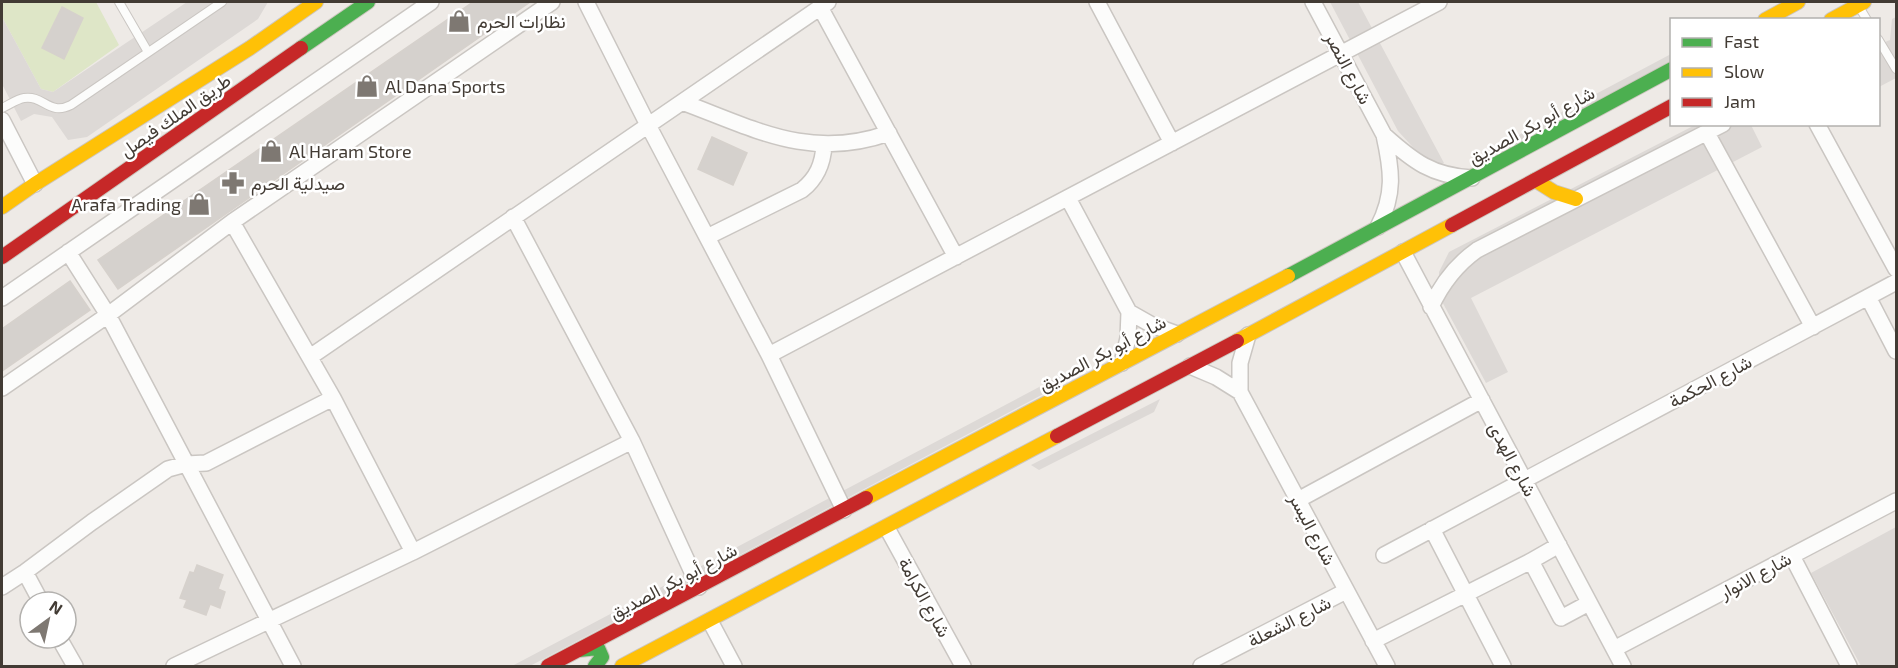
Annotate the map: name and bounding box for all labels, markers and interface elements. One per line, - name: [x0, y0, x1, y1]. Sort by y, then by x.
- shop icon: نظارات الحرم: [446, 8, 472, 34]
- place label: نظارات الحرم: [477, 10, 566, 34]
- legend: [1670, 18, 1880, 126]
- street label: شارع النصر: [1319, 27, 1377, 109]
- text: Fast: [1724, 30, 1759, 52]
- text: Slow: [1724, 60, 1765, 82]
- street label: طريق الملك فيصل: [115, 69, 235, 162]
- shop icon: Al Dana Sports: [354, 73, 380, 99]
- place label: Al Dana Sports: [385, 75, 505, 97]
- street label: شارع أبو بكر الصديق: [1464, 81, 1599, 171]
- text: Jam: [1724, 90, 1756, 112]
- shop icon: Al Haram Store: [258, 138, 284, 164]
- place label: Al Haram Store: [289, 140, 412, 162]
- pharmacy icon: صيدلية الحرم: [220, 170, 246, 196]
- place label: صيدلية الحرم: [251, 172, 345, 196]
- shop icon: Arafa Trading: [186, 191, 212, 217]
- place label: Arafa Trading: [71, 193, 181, 215]
- street label: شارع أبو بكر الصديق: [1035, 310, 1170, 398]
- street label: شارع الحكمة: [1665, 350, 1756, 414]
- street label: شارع الهدى: [1483, 418, 1542, 501]
- street label: شارع اليسر: [1283, 488, 1341, 570]
- street label: شارع أبو بكر الصديق: [606, 538, 741, 626]
- street label: شارع الانوار: [1714, 547, 1796, 605]
- street label: شارع الكرامة: [892, 553, 956, 642]
- north arrow: [18, 590, 78, 650]
- street label: شارع الشعلة: [1244, 591, 1335, 653]
- text: N: [46, 596, 66, 618]

